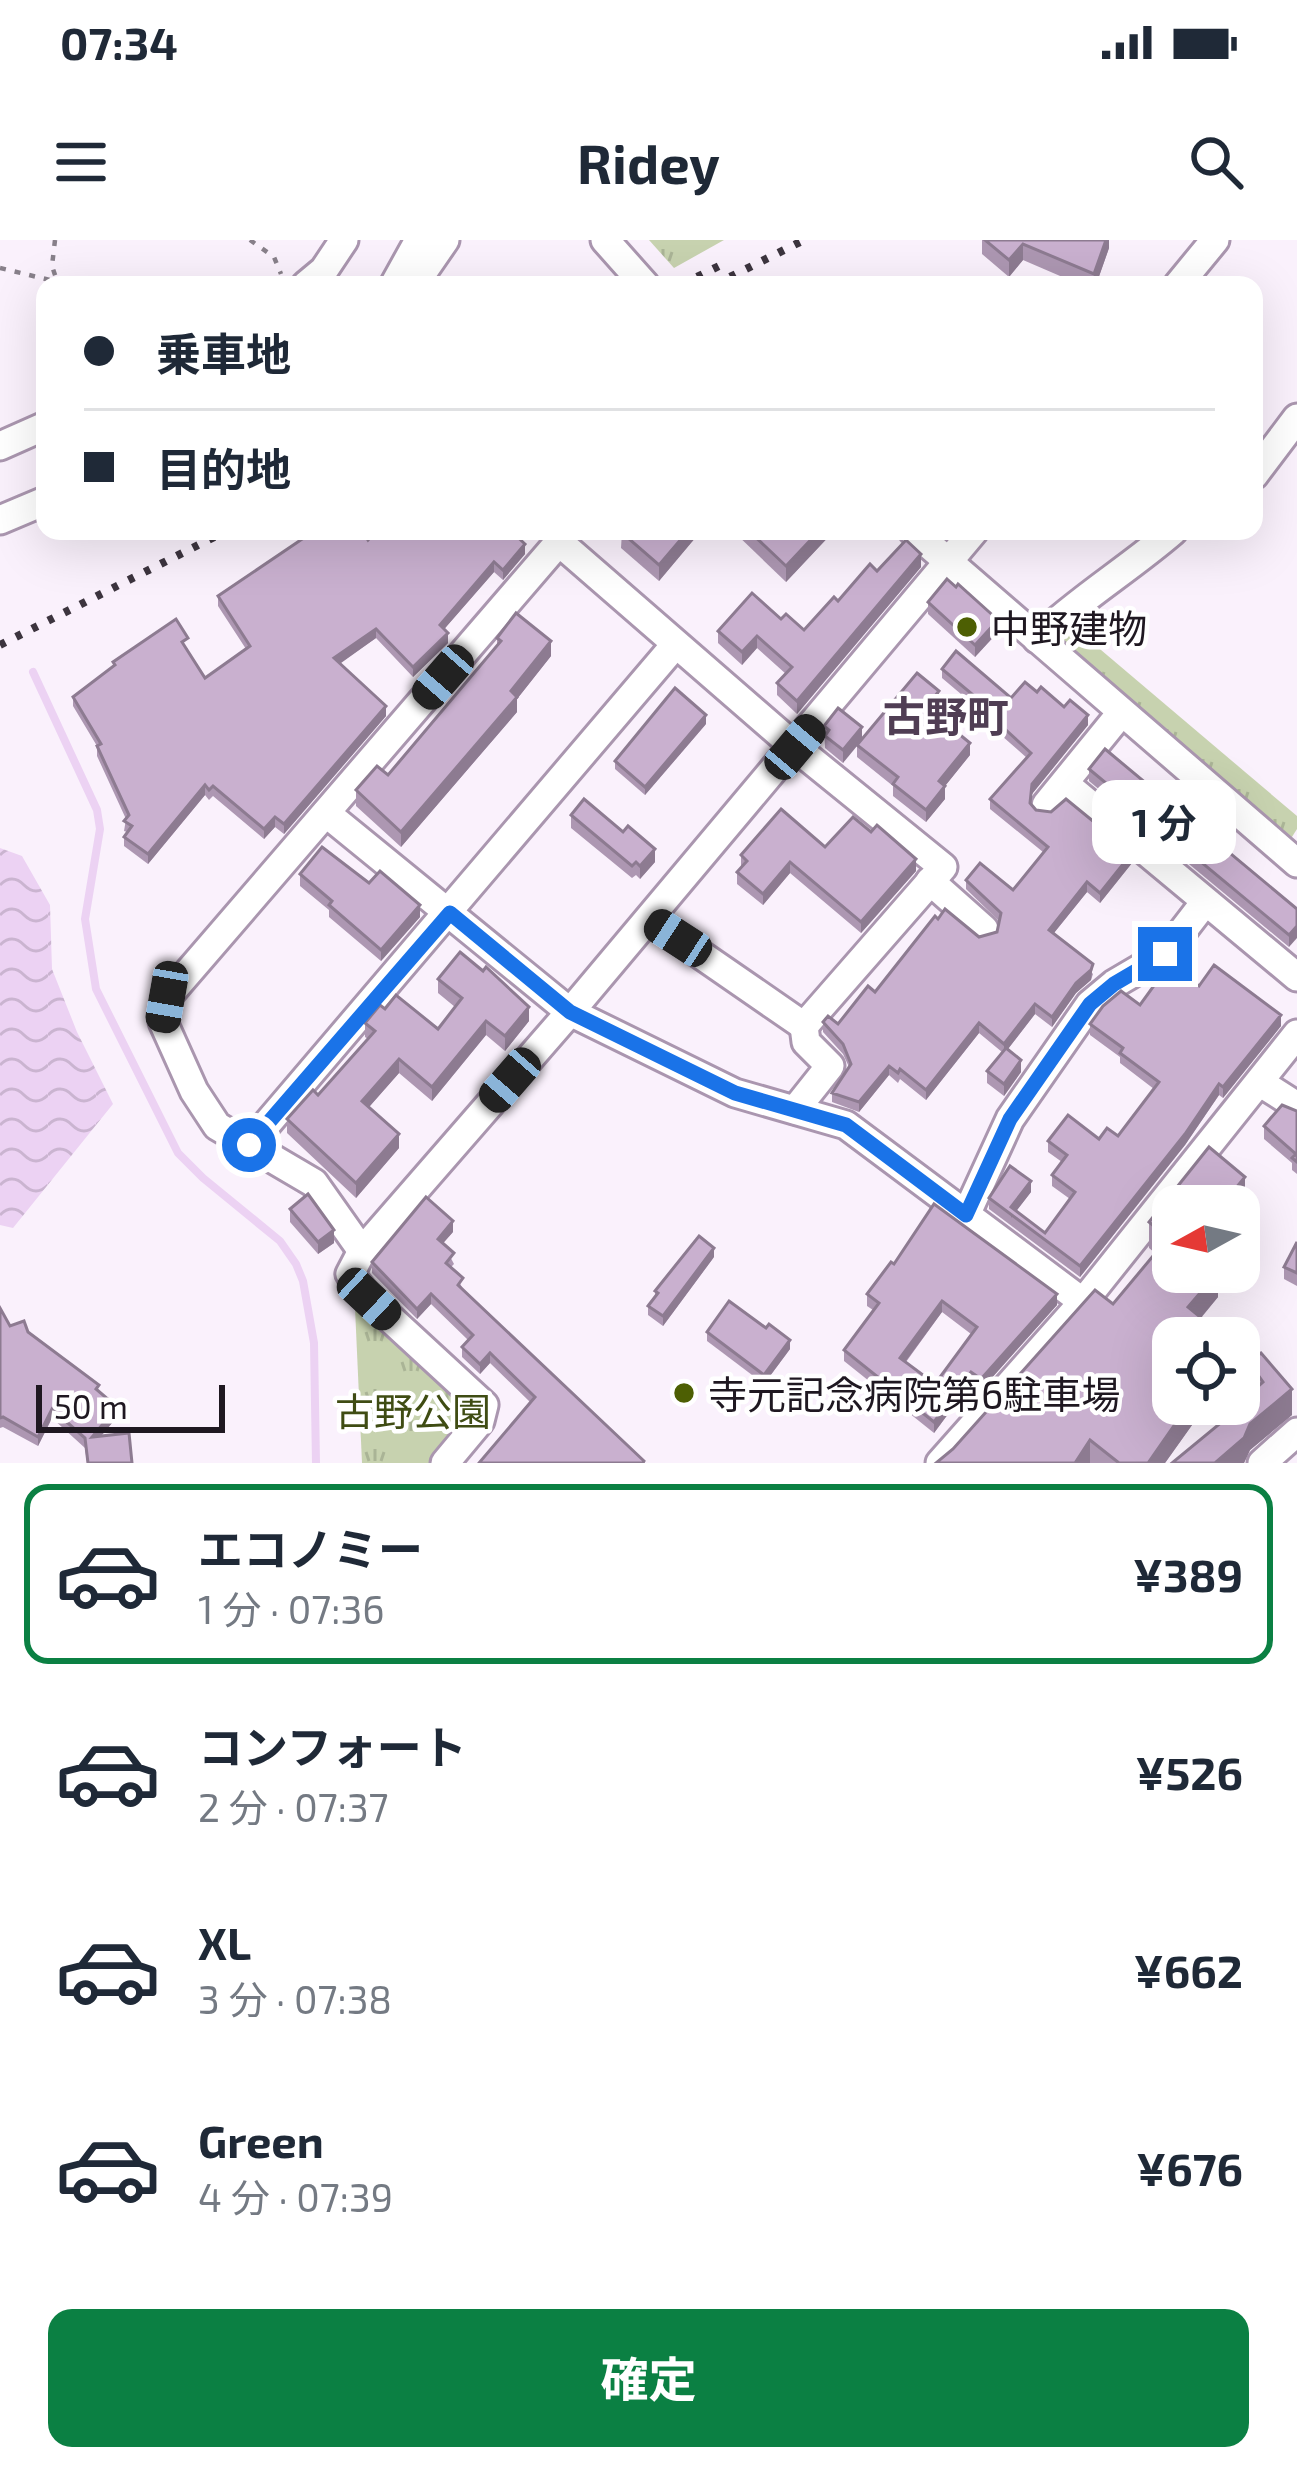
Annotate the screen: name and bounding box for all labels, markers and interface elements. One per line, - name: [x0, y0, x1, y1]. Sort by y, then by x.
- text: 07:34: [60, 15, 178, 69]
- icon: menu: [48, 129, 114, 195]
- icon: search: [1183, 129, 1249, 195]
- text: Ridey: [577, 130, 720, 195]
- text: 乗車地: [156, 326, 291, 380]
- text: 目的地: [156, 441, 291, 495]
- place label: 中野建物: [991, 604, 1147, 651]
- marker: 中野建物: [954, 614, 980, 640]
- car: [406, 638, 480, 716]
- district label: 古野町: [883, 690, 1009, 740]
- car: [758, 708, 832, 786]
- callout: 1 分: [1093, 780, 1237, 864]
- text: 1 分: [1132, 798, 1196, 845]
- car: [638, 903, 718, 973]
- route end: [1138, 927, 1192, 981]
- car: [143, 958, 191, 1036]
- car: [473, 1041, 547, 1119]
- route start: [222, 1118, 276, 1172]
- north arrow: [1152, 1185, 1260, 1293]
- map controls: [1152, 1185, 1260, 1425]
- car: [330, 1261, 408, 1337]
- button: locate: [1152, 1317, 1260, 1425]
- place label: 寺元記念病院第6駐車場: [708, 1370, 1120, 1417]
- scale bar: [36, 1379, 225, 1432]
- marker: 寺元記念病院第6駐車場: [671, 1380, 697, 1406]
- text: 50 m: [54, 1386, 128, 1426]
- park label: 古野公園: [335, 1387, 491, 1434]
- icon: car: [54, 1520, 162, 1628]
- text: エコノミー: [198, 1521, 423, 1575]
- text: ¥389: [1133, 1547, 1243, 1601]
- text: 1 分 · 07:36: [198, 1585, 385, 1632]
- icon: car: [54, 1718, 162, 1826]
- text: コンフォート: [198, 1719, 467, 1773]
- text: ¥526: [1136, 1745, 1243, 1799]
- text: 2 分 · 07:37: [198, 1783, 389, 1830]
- text: XL: [198, 1915, 251, 1969]
- icon: car: [54, 1916, 162, 2024]
- text: ¥662: [1134, 1943, 1243, 1997]
- text: 3 分 · 07:38: [198, 1975, 392, 2022]
- text: Green: [198, 2113, 324, 2167]
- icon: car: [54, 2114, 162, 2222]
- text: ¥676: [1136, 2141, 1243, 2195]
- text: 4 分 · 07:39: [198, 2173, 393, 2220]
- button: 確定: [48, 2309, 1249, 2447]

